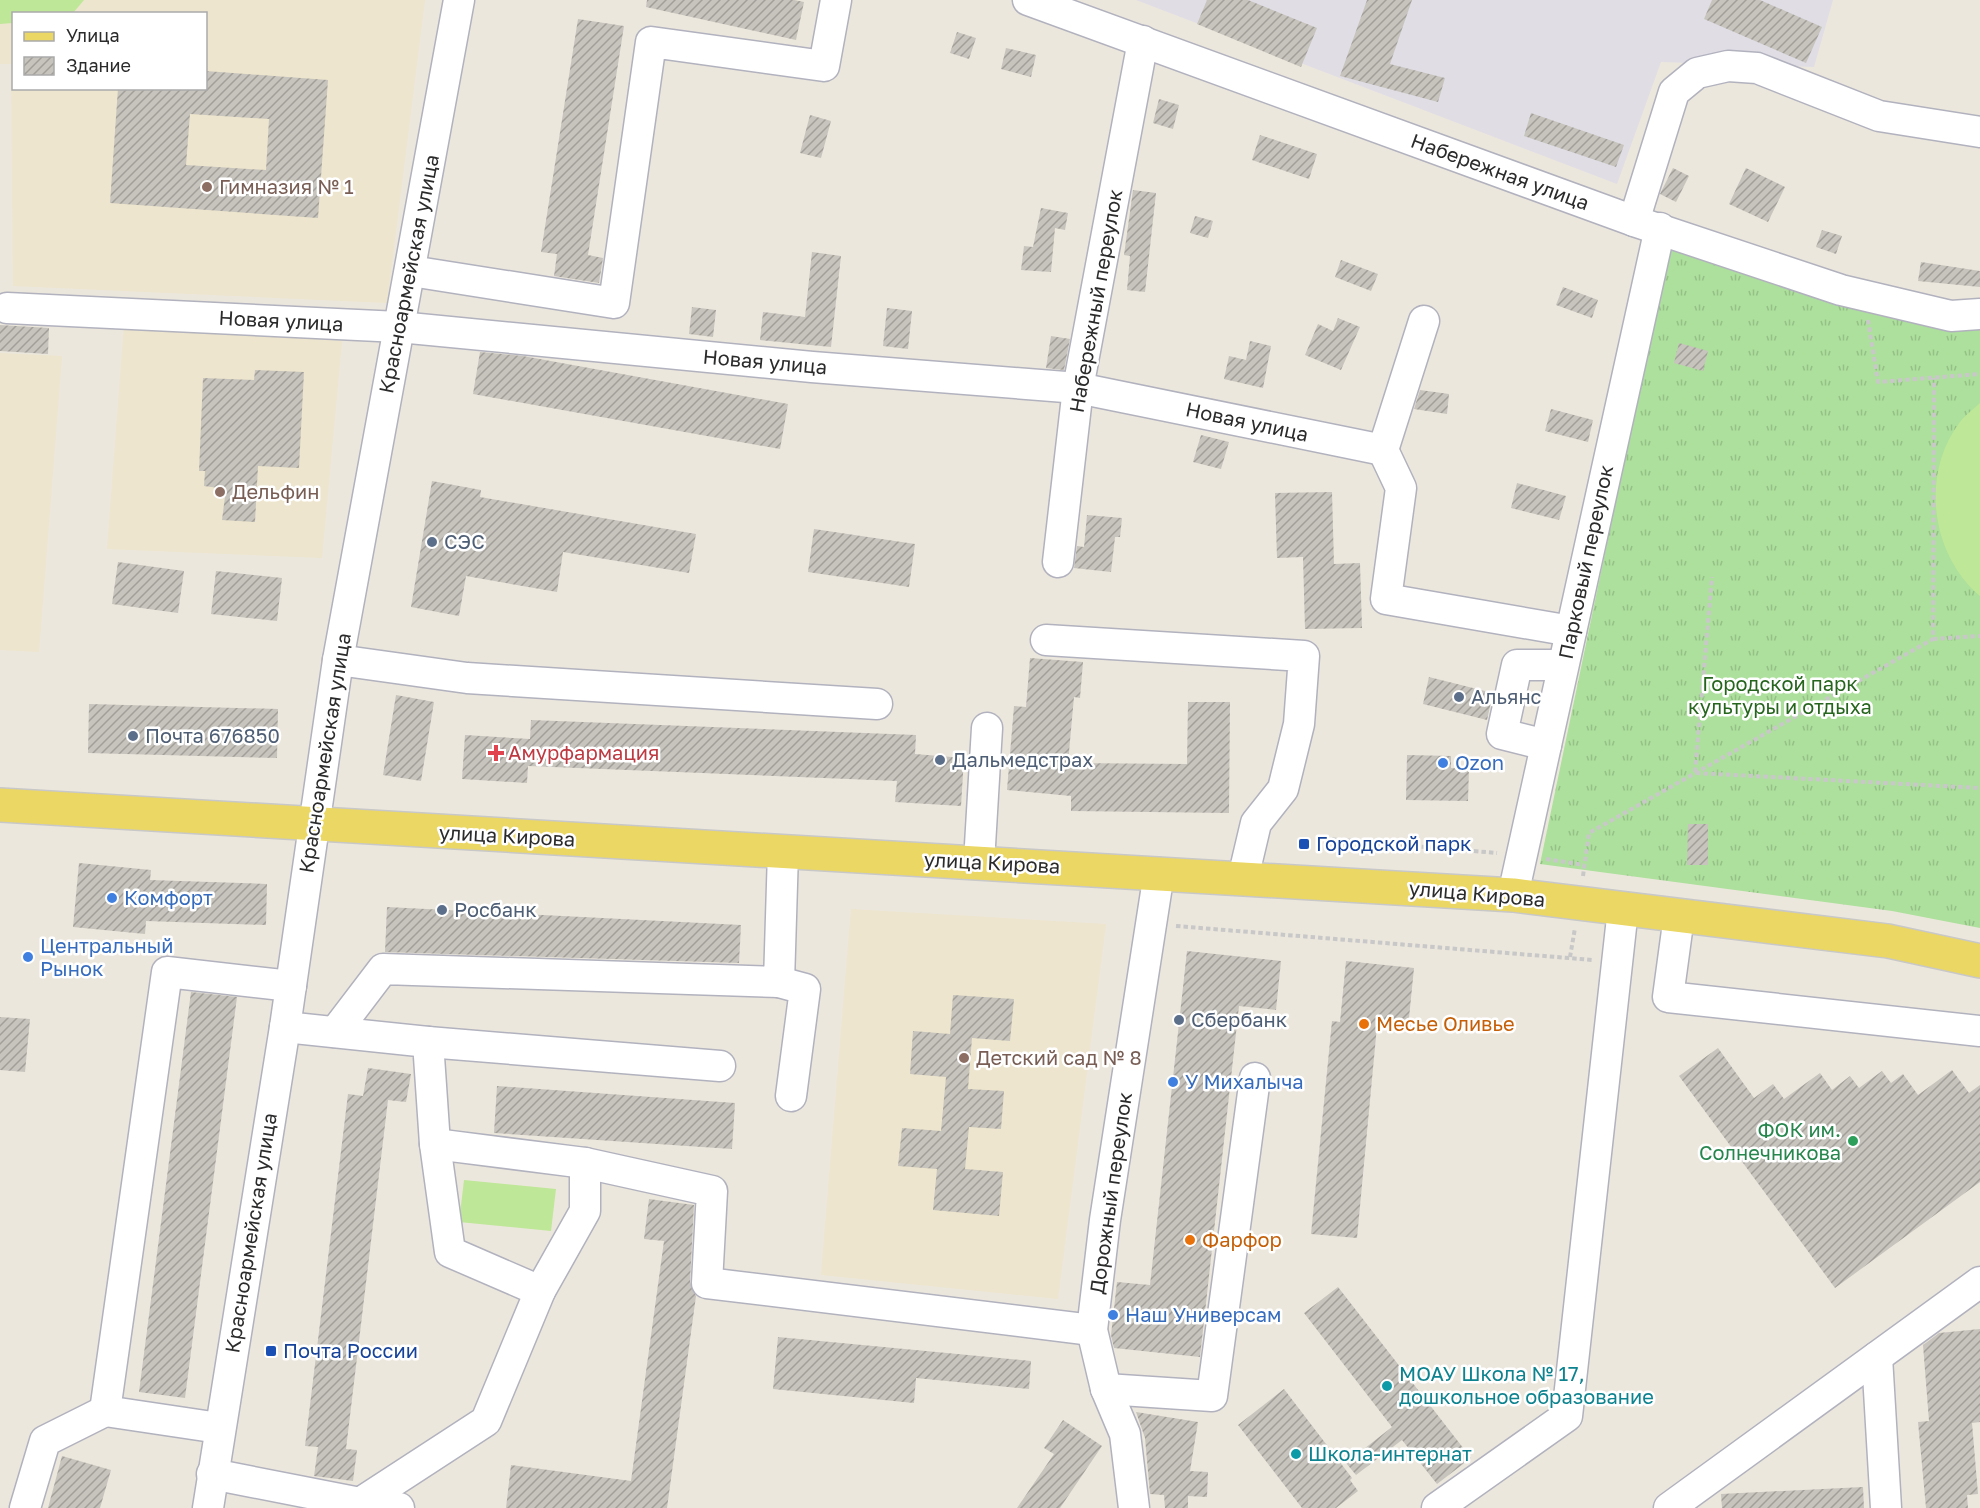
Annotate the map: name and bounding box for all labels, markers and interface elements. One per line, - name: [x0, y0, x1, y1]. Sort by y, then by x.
- legend: [12, 12, 207, 90]
- text: Улица: [66, 24, 120, 46]
- text: Здание: [66, 54, 131, 76]
- street label: Набережная улица: [1408, 128, 1593, 214]
- street label: Красноармейская улица: [373, 152, 443, 395]
- place label: Гимназия № 1: [219, 174, 354, 198]
- marker: Гимназия № 1: [200, 180, 214, 194]
- street label: Набережный переулок: [1064, 187, 1127, 414]
- street label: Новая улица: [218, 305, 344, 335]
- street label: Новая улица: [702, 344, 828, 378]
- street label: Новая улица: [1184, 396, 1311, 446]
- street label: Парковый переулок: [1553, 463, 1617, 661]
- place label: Дельфин: [232, 479, 319, 503]
- marker: Дельфин: [213, 485, 227, 499]
- place label: СЭС: [444, 529, 485, 553]
- marker: СЭС: [425, 535, 439, 549]
- street label: Красноармейская улица: [293, 631, 355, 875]
- park label: Городской парк культуры и отдыха: [1688, 671, 1872, 718]
- place label: Альянс: [1471, 684, 1542, 708]
- marker: Альянс: [1452, 690, 1466, 704]
- place label: Почта 676850: [145, 723, 280, 747]
- marker: Почта 676850: [126, 729, 140, 743]
- place label: Амурфармация: [508, 740, 659, 764]
- marker: Амурфармация: [489, 746, 503, 760]
- place label: Дальмедстрах: [952, 747, 1093, 771]
- place label: Ozon: [1455, 750, 1504, 774]
- marker: Дальмедстрах: [933, 753, 947, 767]
- marker: Ozon: [1436, 756, 1450, 770]
- street label: улица Кирова: [438, 819, 576, 851]
- place label: Городской парк: [1316, 831, 1472, 855]
- marker: Городской парк: [1297, 837, 1311, 851]
- street label: улица Кирова: [923, 846, 1061, 878]
- street label: улица Кирова: [1408, 875, 1546, 911]
- place label: Комфорт: [124, 885, 213, 909]
- marker: Комфорт: [105, 891, 119, 905]
- place label: Росбанк: [454, 897, 537, 921]
- marker: Росбанк: [435, 903, 449, 917]
- place label: Центральный Рынок: [40, 933, 174, 980]
- marker: Центральный Рынок: [21, 950, 35, 964]
- place label: Сбербанк: [1191, 1007, 1287, 1031]
- place label: Месье Оливье: [1376, 1011, 1515, 1035]
- marker: Сбербанк: [1172, 1013, 1186, 1027]
- marker: Месье Оливье: [1357, 1017, 1371, 1031]
- place label: Детский сад № 8: [976, 1045, 1142, 1069]
- marker: Детский сад № 8: [957, 1051, 971, 1065]
- place label: У Михалыча: [1185, 1069, 1304, 1093]
- marker: У Михалыча: [1166, 1075, 1180, 1089]
- street label: Дорожный переулок: [1084, 1090, 1136, 1295]
- street label: Красноармейская улица: [219, 1111, 281, 1355]
- place label: ФОК им. Солнечникова: [1699, 1117, 1841, 1164]
- marker: ФОК им. Солнечникова: [1846, 1134, 1860, 1148]
- place label: Фарфор: [1202, 1227, 1282, 1251]
- marker: Фарфор: [1183, 1233, 1197, 1247]
- place label: Наш Универсам: [1125, 1302, 1282, 1326]
- marker: Наш Универсам: [1106, 1308, 1120, 1322]
- place label: Почта России: [283, 1338, 418, 1362]
- marker: Почта России: [264, 1344, 278, 1358]
- place label: МОАУ Школа № 17, дошкольное образование: [1399, 1361, 1654, 1408]
- marker: МОАУ Школа № 17, дошкольное образование: [1380, 1379, 1394, 1393]
- place label: Школа-интернат: [1308, 1441, 1472, 1465]
- marker: Школа-интернат: [1289, 1447, 1303, 1461]

